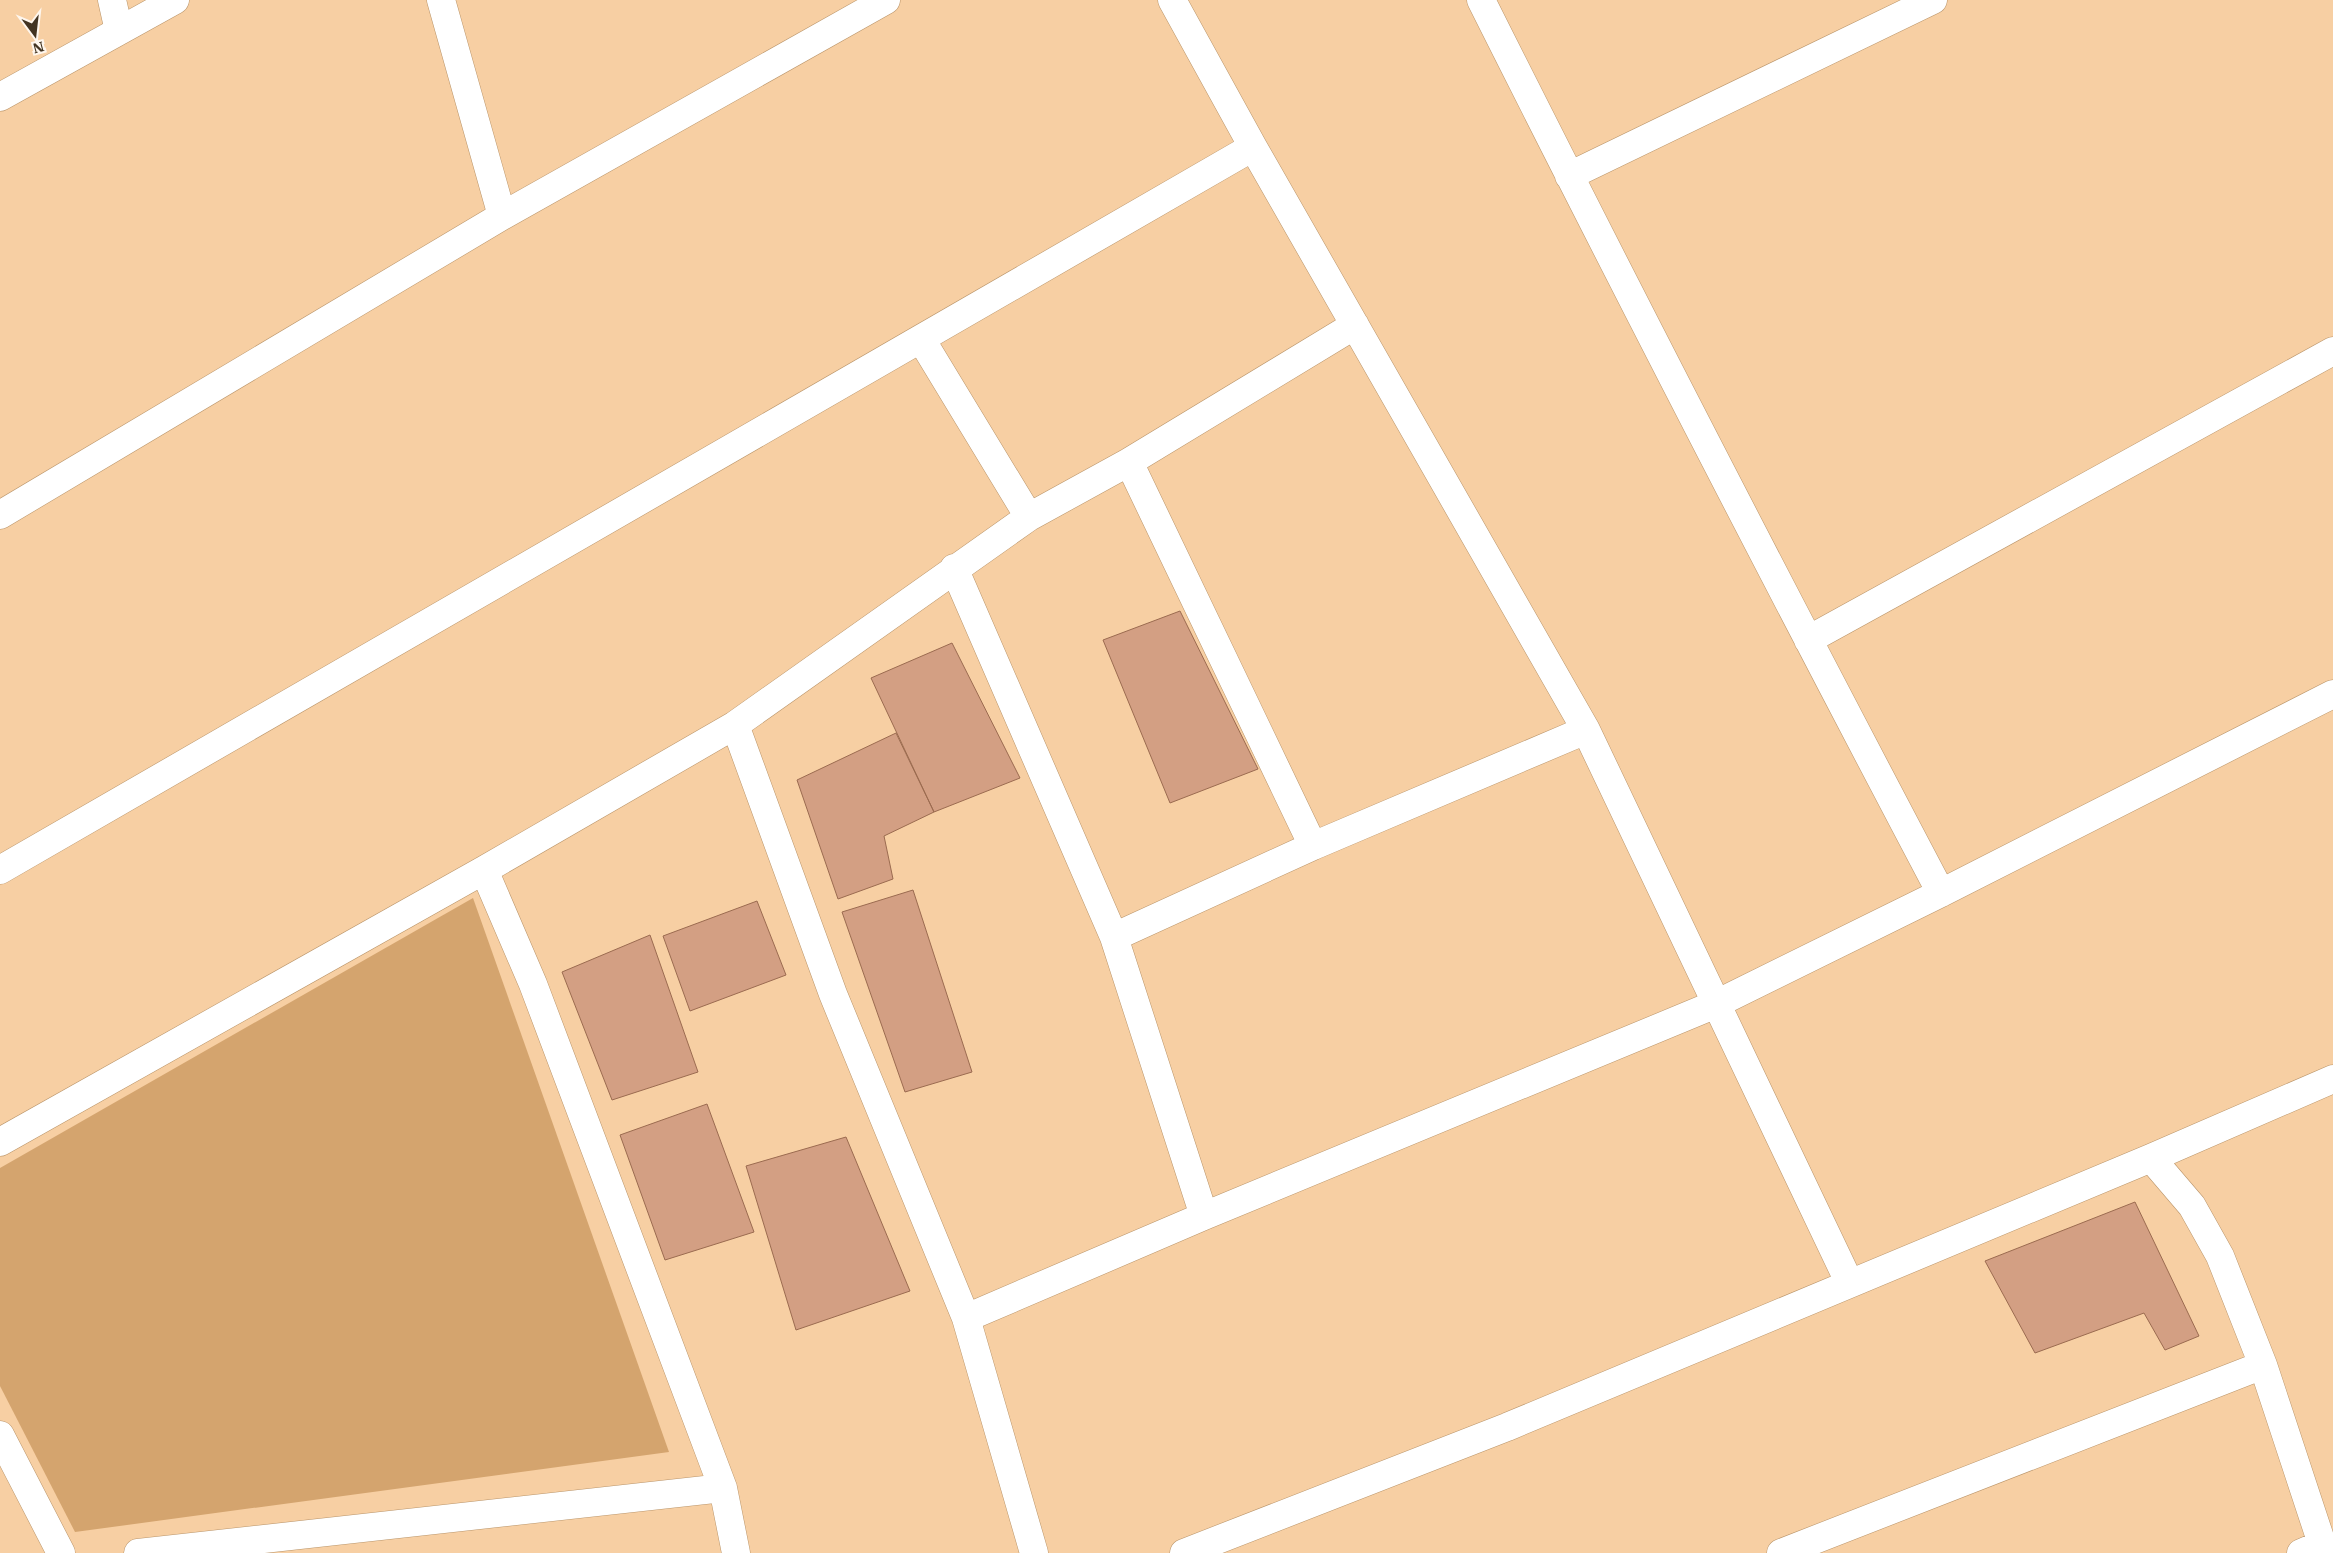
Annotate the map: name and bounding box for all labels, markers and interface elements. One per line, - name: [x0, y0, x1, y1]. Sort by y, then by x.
- north arrow: [10, 10, 60, 60]
- text: N: [31, 37, 46, 58]

